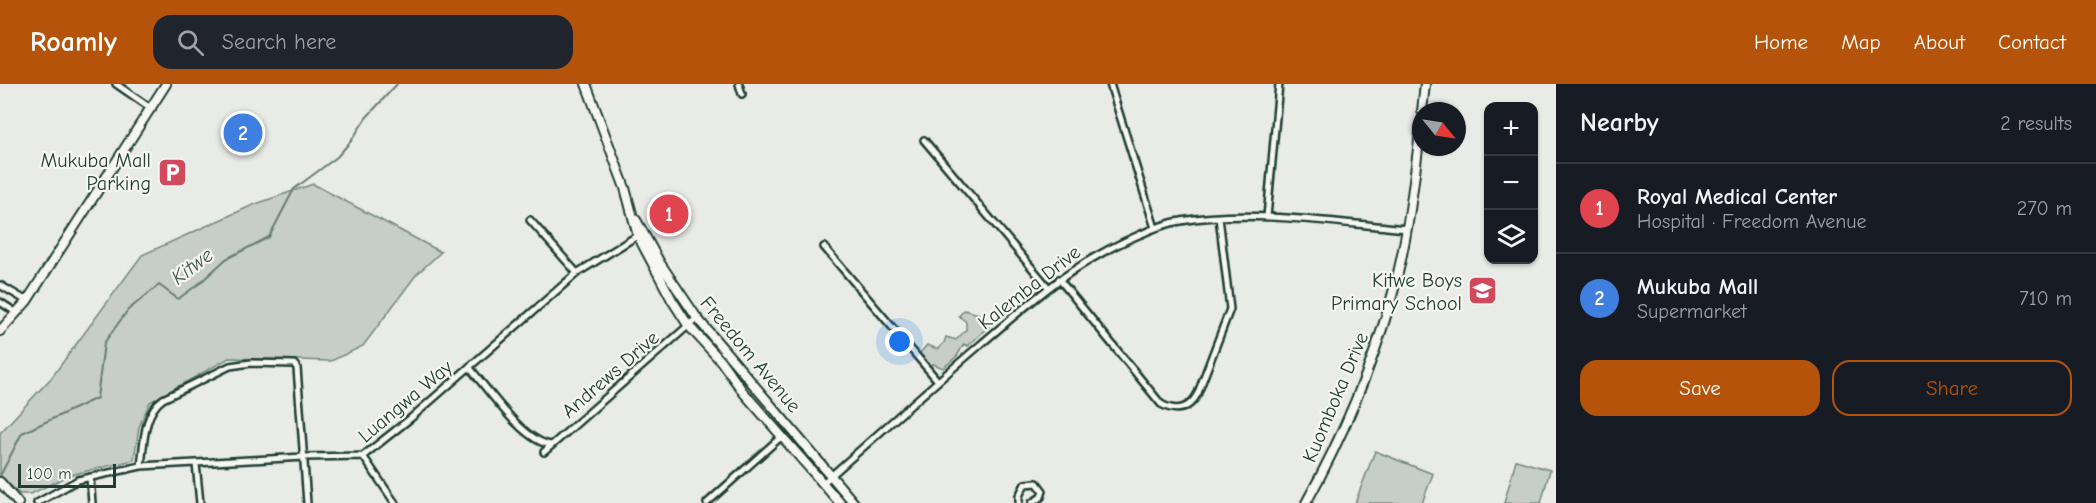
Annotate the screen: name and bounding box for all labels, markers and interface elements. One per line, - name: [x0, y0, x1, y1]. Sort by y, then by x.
- search box: [153, 15, 573, 69]
- text: Roamly: [30, 26, 117, 58]
- icon: search: [174, 26, 207, 59]
- text: Search here: [222, 29, 336, 55]
- text: Home: [1754, 30, 1808, 54]
- text: Map: [1841, 30, 1881, 54]
- text: About: [1914, 30, 1965, 54]
- text: Contact: [1998, 30, 2066, 54]
- north arrow: [1412, 102, 1466, 156]
- map controls: [1484, 102, 1538, 264]
- button: +: [1484, 102, 1538, 156]
- text: Nearby: [1580, 108, 1659, 138]
- pin: 2: [224, 110, 262, 156]
- text: 2 results: [2000, 112, 2072, 135]
- place label: Mukuba Mall Parking: [41, 149, 151, 195]
- parking icon: Mukuba Mall Parking: [156, 156, 188, 188]
- button: −: [1484, 156, 1538, 210]
- text: Royal Medical Center: [1637, 184, 1837, 210]
- pin: 1: [650, 192, 688, 236]
- text: 1: [1596, 197, 1603, 220]
- text: 270 m: [2017, 197, 2072, 220]
- button: layers: [1484, 210, 1538, 264]
- text: Hospital · Freedom Avenue: [1637, 210, 1867, 233]
- street label: Kalemba Drive: [974, 240, 1085, 334]
- water label: Kitwe: [166, 242, 218, 289]
- place label: Kitwe Boys Primary School: [1331, 269, 1462, 315]
- text: Mukuba Mall: [1637, 274, 1758, 300]
- school or university icon: Kitwe Boys Primary School: [1467, 275, 1499, 307]
- text: 2: [1595, 287, 1604, 310]
- text: 710 m: [2019, 287, 2072, 310]
- street label: Freedom Avenue: [695, 292, 806, 417]
- text: Supermarket: [1637, 300, 1747, 323]
- street label: Andrews Drive: [557, 326, 663, 423]
- your location: [885, 327, 914, 356]
- street label: Kuomboka Drive: [1298, 329, 1373, 466]
- street label: Luangwa Way: [354, 355, 457, 447]
- button: Save: [1580, 360, 1820, 416]
- button: Share: [1832, 360, 2072, 416]
- scale bar: [18, 461, 116, 488]
- text: 100 m: [27, 465, 71, 483]

